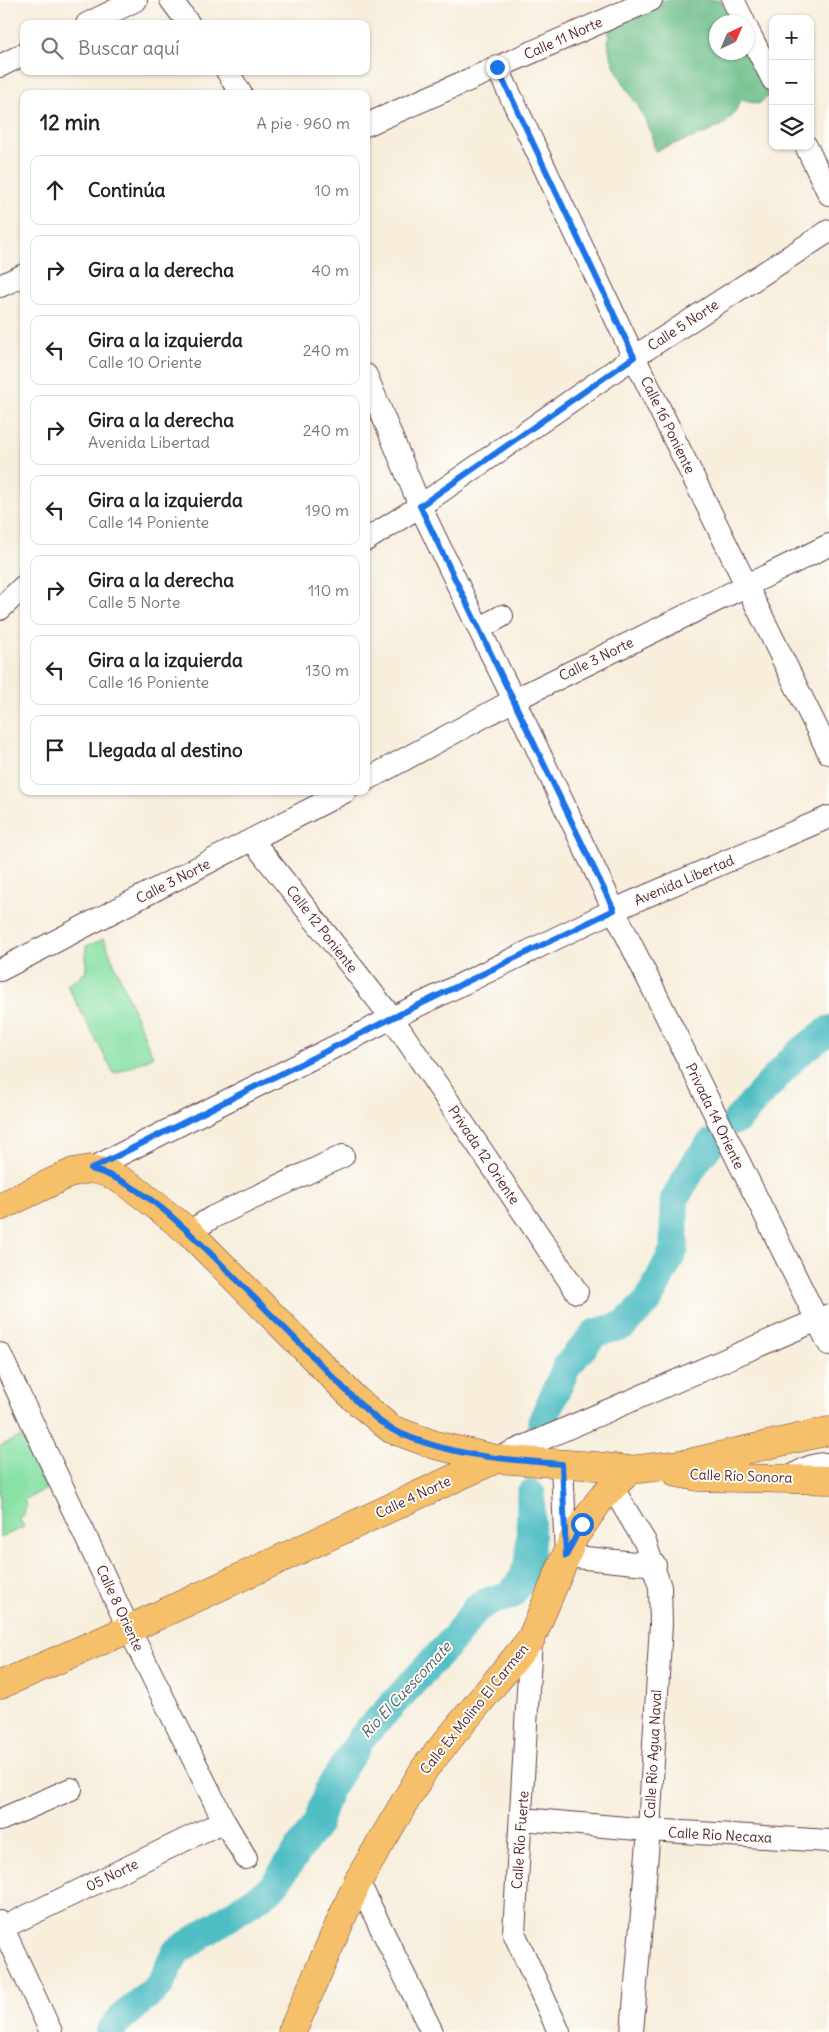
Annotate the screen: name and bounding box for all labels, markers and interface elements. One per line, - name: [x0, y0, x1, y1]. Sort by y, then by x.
- street label: Calle 11 Norte: [521, 13, 605, 63]
- north arrow: [709, 15, 754, 60]
- map controls: [769, 15, 814, 150]
- button: +: [769, 15, 814, 60]
- search box: [20, 20, 370, 75]
- icon: search: [38, 34, 66, 62]
- text: Buscar aquí: [78, 36, 179, 60]
- route end: [486, 56, 509, 79]
- button: −: [769, 60, 814, 105]
- button: layers: [769, 105, 814, 150]
- text: 12 min: [40, 109, 100, 136]
- text: A pie · 960 m: [257, 113, 350, 133]
- icon: ahead: [41, 176, 69, 204]
- text: Continúa: [88, 178, 165, 202]
- text: 10 m: [314, 180, 349, 200]
- icon: right: [41, 256, 69, 284]
- text: Gira a la derecha: [88, 258, 234, 282]
- text: 40 m: [311, 260, 349, 280]
- street label: Calle 5 Norte: [644, 295, 722, 355]
- text: Gira a la izquierda: [88, 328, 243, 352]
- icon: left: [41, 336, 69, 364]
- text: 240 m: [303, 340, 349, 360]
- text: Calle 10 Oriente: [88, 352, 202, 372]
- street label: Calle 16 Poniente: [637, 373, 699, 477]
- text: Gira a la derecha: [88, 408, 234, 432]
- icon: right: [41, 416, 69, 444]
- text: 240 m: [303, 420, 349, 440]
- text: Avenida Libertad: [88, 432, 210, 452]
- text: Gira a la izquierda: [88, 488, 243, 512]
- icon: left: [41, 496, 69, 524]
- text: 190 m: [305, 500, 349, 520]
- text: Calle 14 Poniente: [88, 512, 209, 532]
- text: Gira a la derecha: [88, 568, 234, 592]
- icon: right: [41, 576, 69, 604]
- text: 110 m: [308, 580, 349, 600]
- text: Calle 5 Norte: [88, 592, 180, 612]
- street label: Calle 3 Norte: [556, 633, 636, 685]
- text: Gira a la izquierda: [88, 648, 243, 672]
- icon: left: [41, 656, 69, 684]
- text: 130 m: [305, 660, 349, 680]
- text: Calle 16 Poniente: [88, 672, 209, 692]
- icon: arrive: [41, 736, 69, 764]
- text: Llegada al destino: [88, 738, 243, 762]
- street label: Avenida Libertad: [631, 851, 737, 909]
- street label: Calle 3 Norte: [133, 855, 213, 907]
- street label: Calle 12 Poniente: [282, 882, 362, 976]
- street label: Privada 14 Oriente: [682, 1060, 748, 1172]
- street label: Privada 12 Oriente: [444, 1102, 524, 1208]
- street label: Calle Río Sonora: [689, 1465, 793, 1487]
- street label: Calle 4 Norte: [373, 1472, 453, 1522]
- route start: [571, 1513, 594, 1536]
- street label: Calle 8 Oriente: [92, 1562, 148, 1654]
- water label: Rio El Cuescomate: [356, 1637, 456, 1742]
- street label: Calle Ex Molino El Carmen: [416, 1640, 532, 1778]
- street label: Calle Río Agua Naval: [641, 1689, 665, 1819]
- street label: Calle Río Fuerte: [508, 1790, 532, 1890]
- street label: Calle Río Necaxa: [667, 1823, 773, 1847]
- street label: 05 Norte: [83, 1855, 141, 1895]

